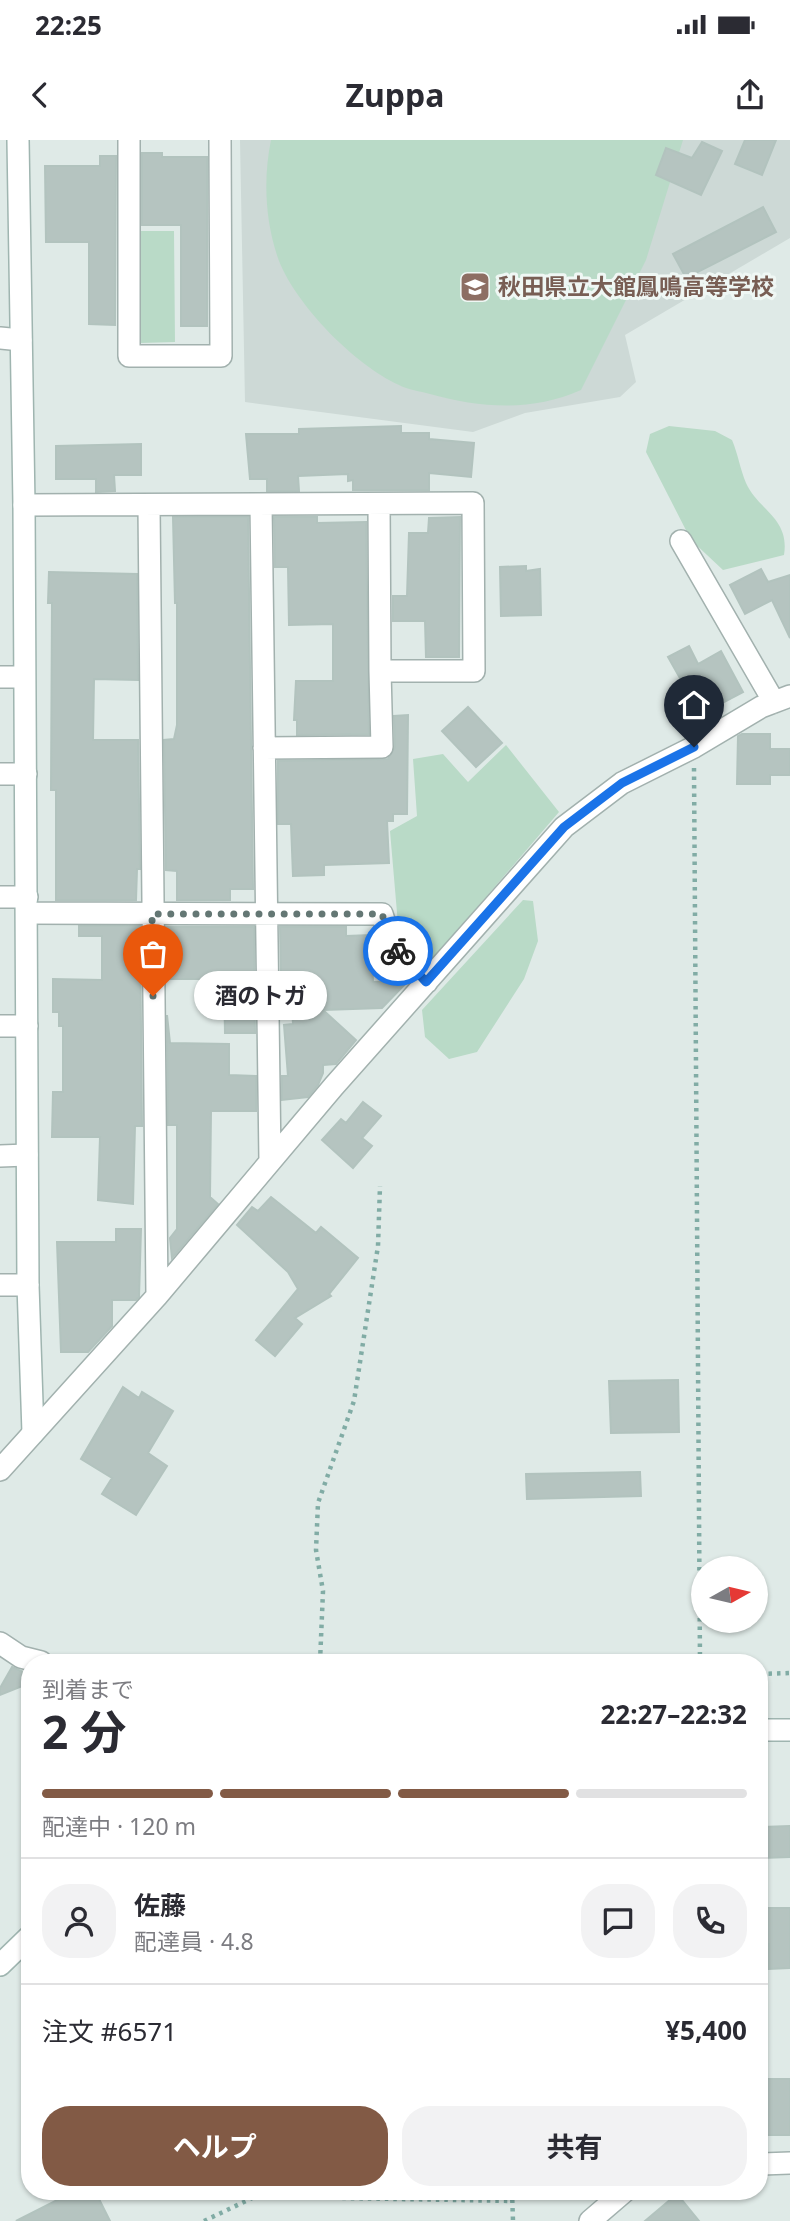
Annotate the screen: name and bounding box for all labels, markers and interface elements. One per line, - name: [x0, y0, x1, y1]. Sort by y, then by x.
- text: 22:25: [35, 7, 102, 43]
- text: Zuppa: [346, 73, 444, 116]
- icon: back: [21, 76, 59, 114]
- icon: share: [731, 76, 769, 114]
- school or university icon: 秋田県立大館鳳鳴高等学校: [458, 270, 492, 304]
- place label: 秋田県立大館鳳鳴高等学校: [498, 270, 774, 302]
- pin: [664, 675, 724, 747]
- icon: home: [675, 686, 713, 724]
- courier: [363, 916, 433, 986]
- pin: [123, 924, 183, 996]
- icon: bike: [379, 932, 417, 970]
- icon: bag: [134, 935, 172, 973]
- callout: 酒のトガ: [195, 972, 328, 1020]
- text: 酒のトガ: [215, 979, 307, 1011]
- north arrow: [691, 1556, 768, 1633]
- map controls: [691, 1556, 768, 1633]
- text: 到着まで: [42, 1673, 134, 1705]
- text: 22:27–22:32: [600, 1696, 747, 1732]
- text: 2 分: [42, 1700, 126, 1762]
- text: 配達中 · 120 m: [42, 1810, 196, 1842]
- button: person: [42, 1884, 116, 1958]
- button: chat: [581, 1884, 655, 1958]
- button: phone: [673, 1884, 747, 1958]
- text: 佐藤: [134, 1887, 186, 1923]
- text: 配達員 · 4.8: [134, 1925, 254, 1957]
- text: ¥5,400: [665, 2012, 747, 2048]
- text: 注文 #6571: [42, 2013, 177, 2049]
- button: ヘルプ: [42, 2106, 388, 2186]
- button: 共有: [402, 2106, 747, 2186]

